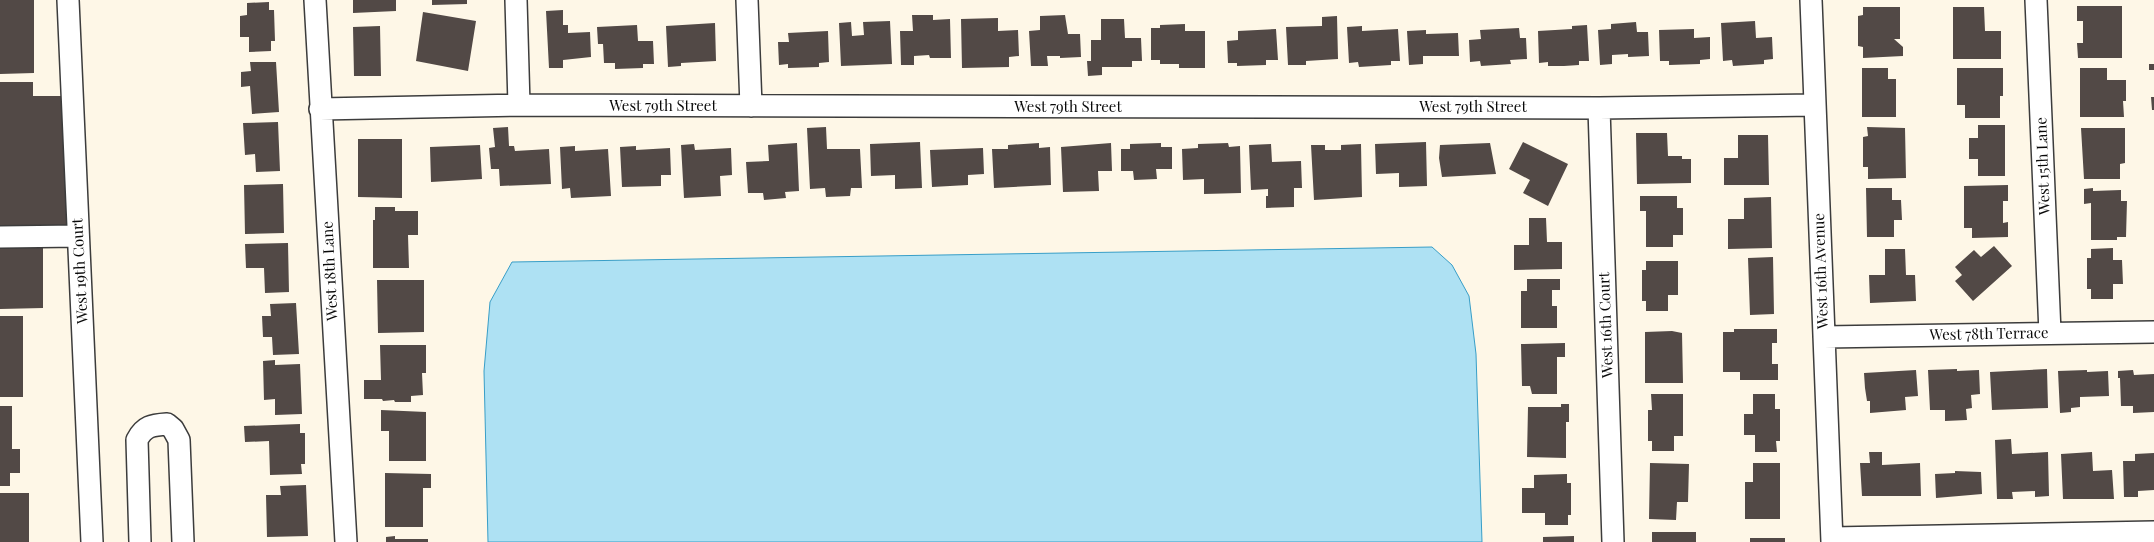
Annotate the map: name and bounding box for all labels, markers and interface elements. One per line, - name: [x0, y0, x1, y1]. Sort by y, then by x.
- street label: West 79th Street: [608, 95, 717, 115]
- street label: West 79th Street: [1013, 96, 1122, 116]
- street label: West 79th Street: [1418, 96, 1527, 116]
- street label: West 15th Lane: [2030, 117, 2054, 216]
- street label: West 16th Avenue: [1808, 213, 1832, 330]
- street label: West 19th Court: [66, 217, 92, 325]
- street label: West 18th Lane: [316, 221, 342, 322]
- street label: West 16th Court: [1593, 271, 1617, 379]
- street label: West 78th Terrace: [1928, 322, 2049, 344]

